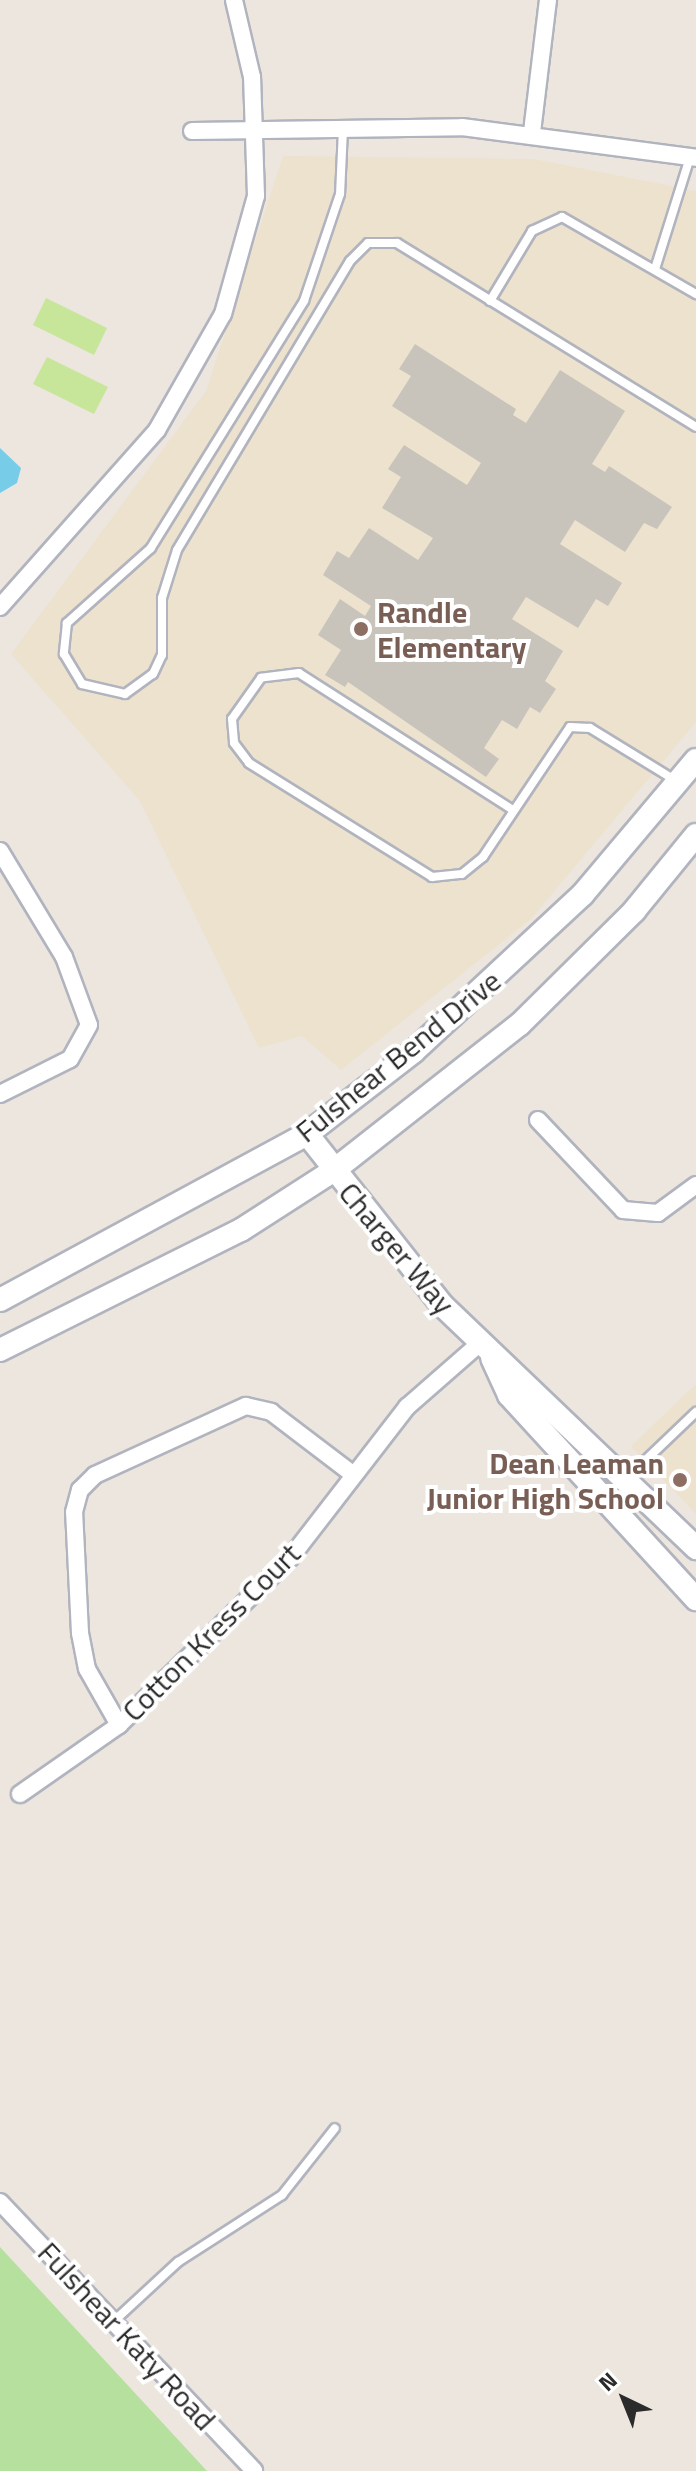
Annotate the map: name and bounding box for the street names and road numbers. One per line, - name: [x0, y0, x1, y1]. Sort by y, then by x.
- street label: Fulshear Bend Drive: [288, 962, 508, 1150]
- street label: Charger Way: [332, 1175, 462, 1321]
- street label: Cotton Kress Court: [115, 1536, 307, 1728]
- street label: Fulshear Katy Road: [31, 2235, 223, 2437]

